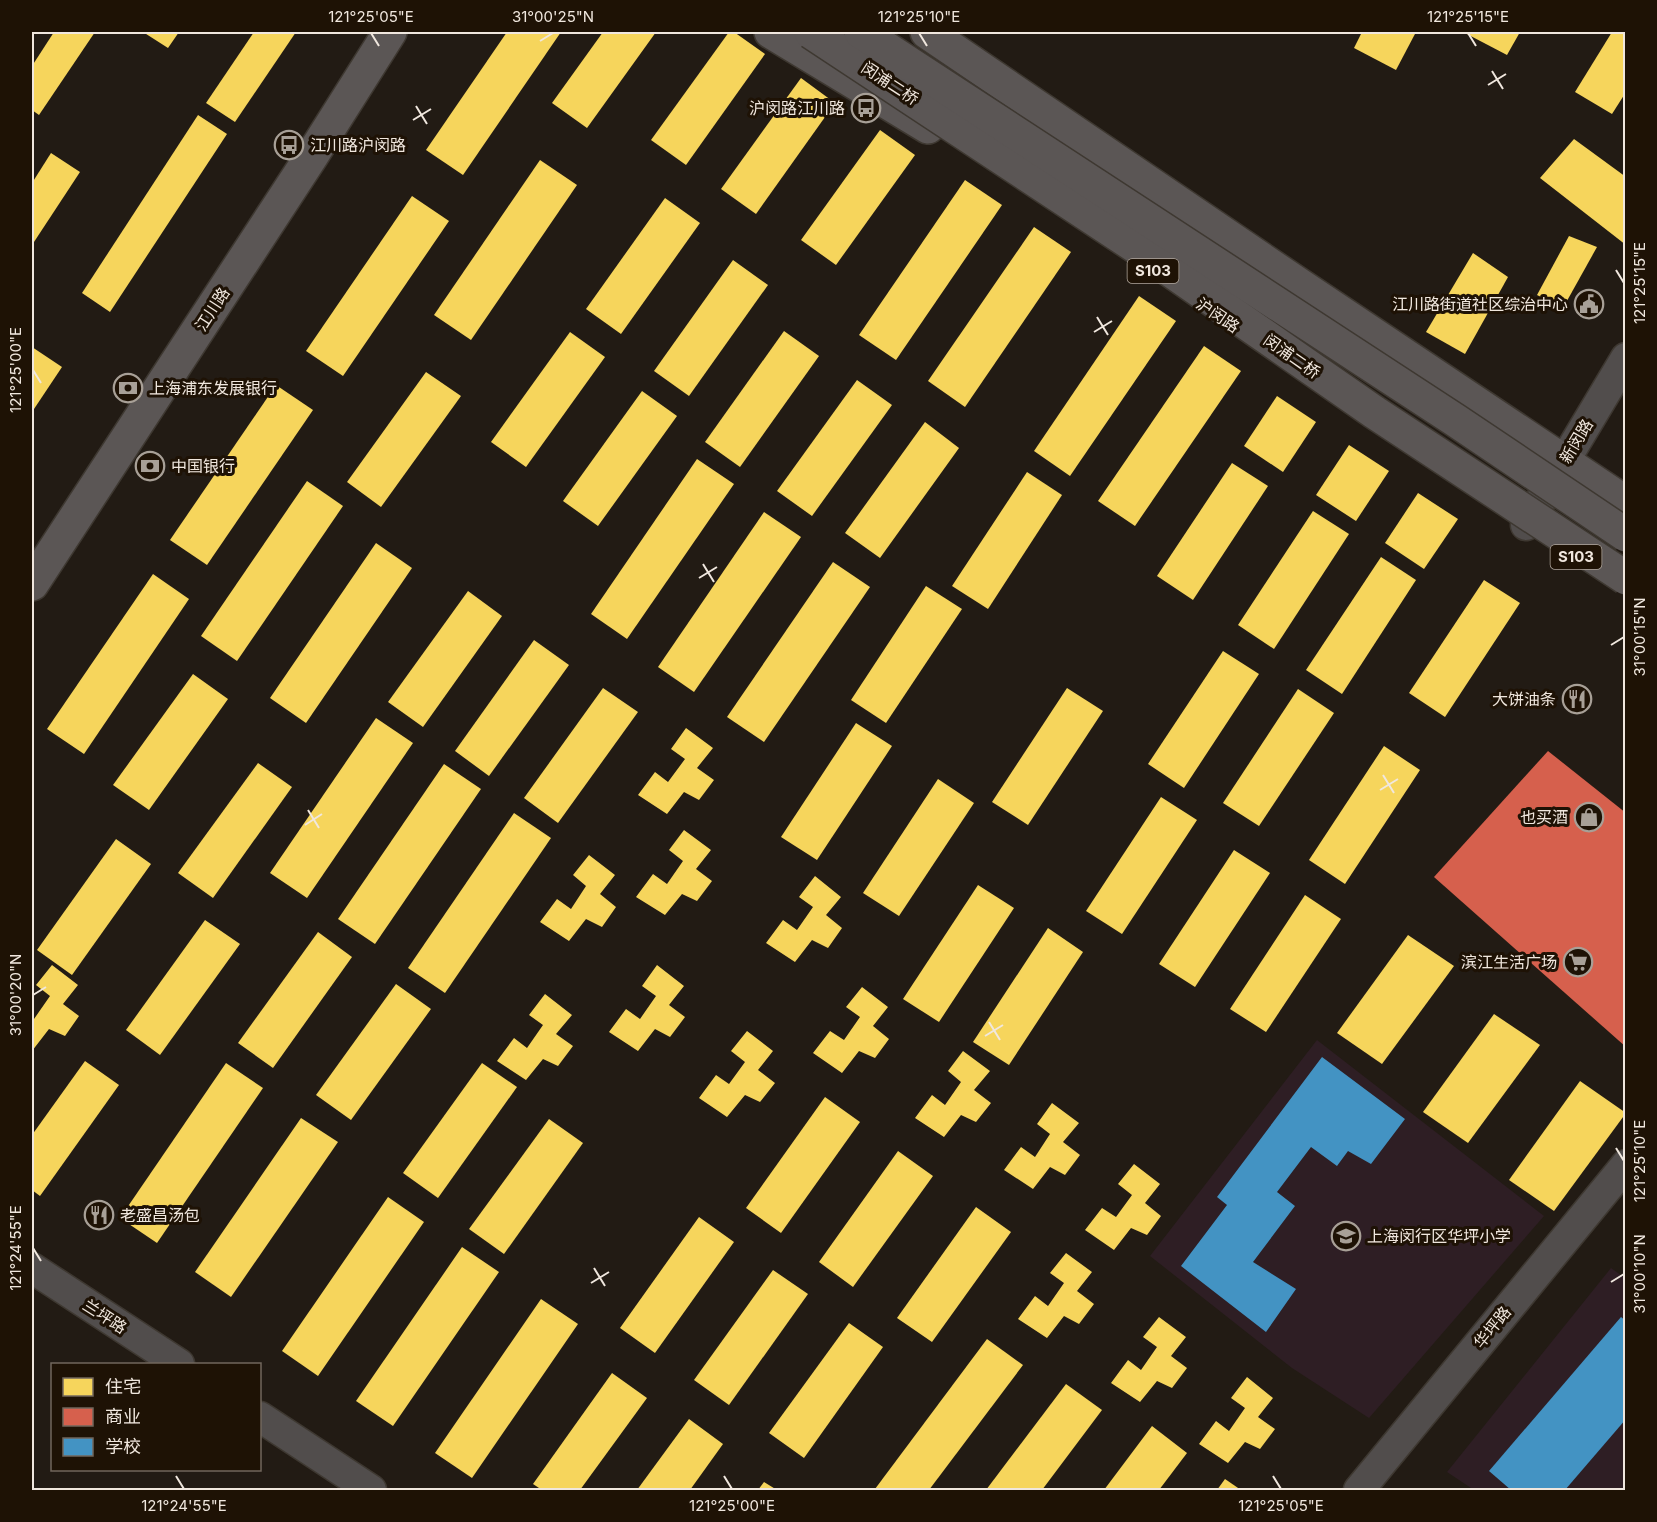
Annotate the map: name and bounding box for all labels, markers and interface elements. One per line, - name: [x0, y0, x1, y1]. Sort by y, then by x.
- text: 121°25'05"E: [328, 7, 414, 26]
- text: 31°00'25"N: [512, 7, 594, 26]
- text: 121°25'10"E: [878, 7, 960, 26]
- text: 121°25'15"E: [1427, 7, 1509, 26]
- street label: 闵浦二桥: [858, 57, 922, 109]
- bus stop icon: 沪闵路江川路: [850, 92, 882, 124]
- place label: 沪闵路江川路: [749, 98, 845, 118]
- bus stop icon: 江川路沪闵路: [273, 129, 305, 161]
- place label: 江川路沪闵路: [310, 135, 406, 155]
- text: 121°25'15"E: [1630, 242, 1649, 324]
- road number: S103: [1128, 259, 1178, 283]
- street label: 江川路: [191, 283, 233, 335]
- public building icon: 江川路街道社区综治中心: [1573, 288, 1605, 320]
- street label: 沪闵路: [1193, 293, 1243, 337]
- place label: 江川路街道社区综治中心: [1392, 294, 1568, 314]
- text: 121°25'00"E: [6, 327, 25, 413]
- street label: 闵浦二桥: [1260, 329, 1324, 383]
- bank icon: 上海浦东发展银行: [112, 372, 144, 404]
- place label: 上海浦东发展银行: [149, 378, 277, 398]
- street label: 新闵路: [1555, 415, 1597, 467]
- bank icon: 中国银行: [134, 450, 166, 482]
- place label: 中国银行: [171, 456, 235, 476]
- road number: S103: [1550, 545, 1602, 569]
- text: 31°00'15"N: [1630, 597, 1649, 677]
- restaurant icon: 大饼油条: [1561, 683, 1593, 715]
- place label: 大饼油条: [1492, 689, 1556, 709]
- shop icon: 也买酒: [1573, 801, 1605, 833]
- place label: 也买酒: [1520, 807, 1568, 827]
- supermarket icon: 滨江生活广场: [1562, 946, 1594, 978]
- place label: 滨江生活广场: [1461, 952, 1557, 972]
- text: 31°00'20"N: [6, 954, 25, 1036]
- text: 121°25'10"E: [1630, 1120, 1649, 1202]
- restaurant icon: 老盛昌汤包: [83, 1199, 115, 1231]
- text: 121°24'55"E: [6, 1205, 25, 1291]
- place label: 老盛昌汤包: [120, 1205, 200, 1225]
- school or university icon: 上海闵行区华坪小学: [1330, 1220, 1362, 1252]
- place label: 上海闵行区华坪小学: [1367, 1226, 1511, 1246]
- text: 31°00'10"N: [1630, 1234, 1649, 1314]
- street label: 兰坪路: [79, 1295, 131, 1337]
- street label: 华坪路: [1469, 1302, 1515, 1352]
- legend: [51, 1363, 261, 1471]
- text: 住宅: [105, 1376, 141, 1397]
- text: 商业: [105, 1406, 141, 1427]
- text: 学校: [105, 1436, 141, 1457]
- text: 121°24'55"E: [141, 1496, 227, 1515]
- text: 121°25'00"E: [689, 1496, 775, 1515]
- text: 121°25'05"E: [1238, 1496, 1324, 1515]

